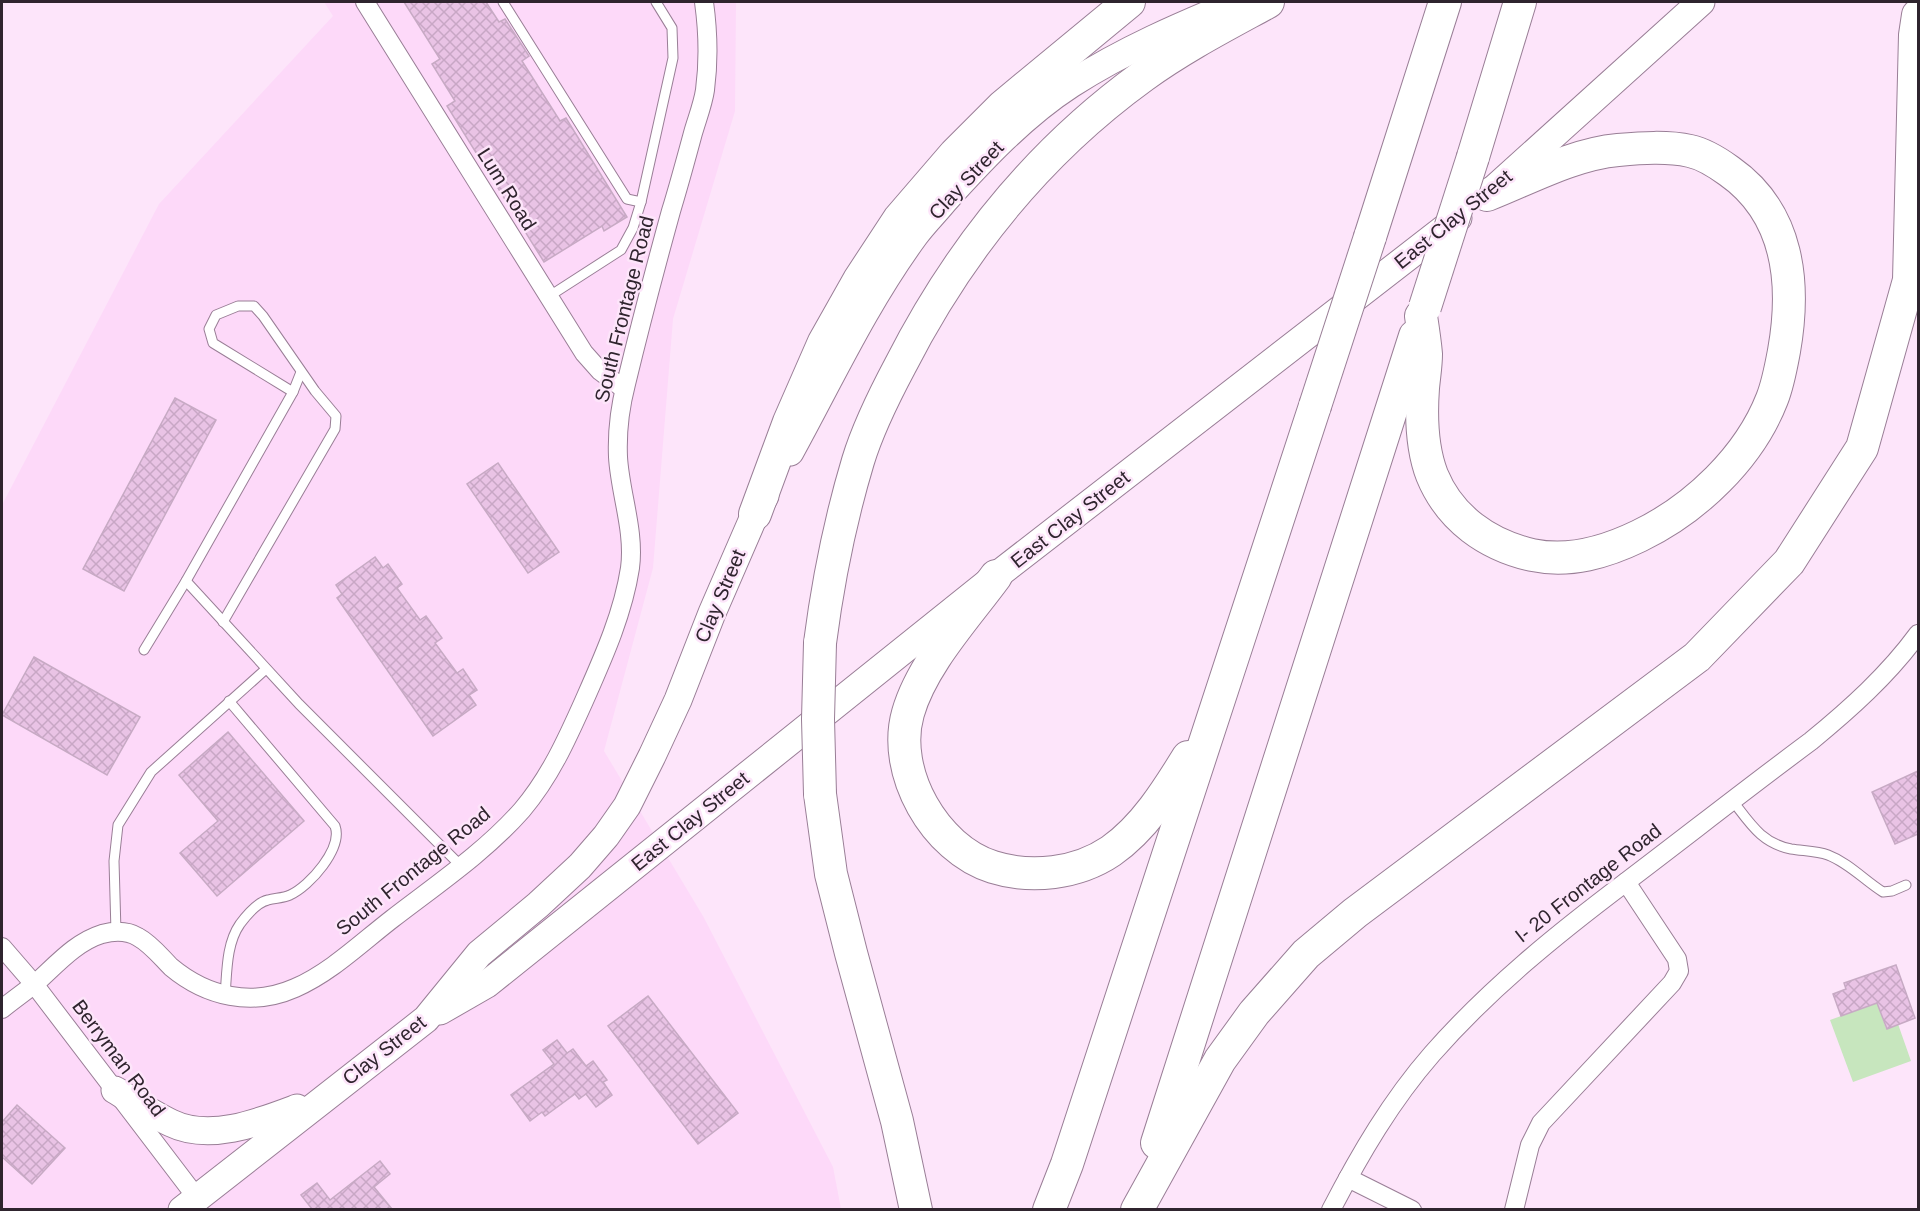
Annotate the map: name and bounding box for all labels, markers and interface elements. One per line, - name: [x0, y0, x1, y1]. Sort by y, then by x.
- street label: Clay Street: [924, 136, 1008, 224]
- street label: Lum Road: [473, 144, 541, 234]
- street label: East Clay Street: [1390, 165, 1516, 273]
- street label: South Frontage Road: [590, 214, 658, 404]
- street label: East Clay Street: [1006, 466, 1134, 572]
- street label: Clay Street: [691, 546, 750, 646]
- street label: East Clay Street: [627, 767, 753, 875]
- street label: South Frontage Road: [332, 802, 494, 940]
- street label: I- 20 Frontage Road: [1511, 819, 1665, 947]
- street label: Berryman Road: [68, 995, 170, 1121]
- street label: Clay Street: [338, 1011, 430, 1089]

